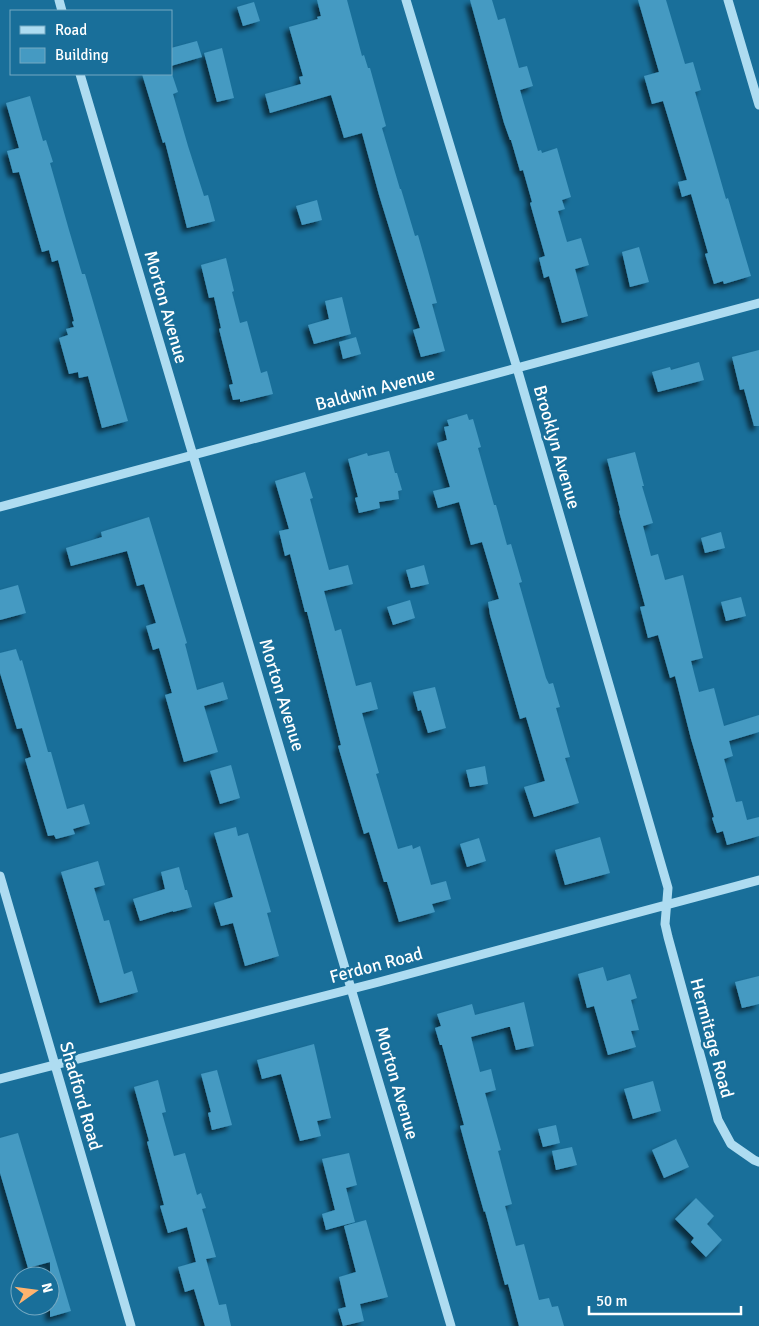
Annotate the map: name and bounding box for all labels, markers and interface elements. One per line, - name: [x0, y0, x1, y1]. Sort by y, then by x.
- legend: [10, 10, 172, 75]
- text: Road: [55, 21, 87, 39]
- text: Building: [55, 46, 109, 64]
- street label: Morton Avenue: [139, 248, 193, 366]
- street label: Baldwin Avenue: [313, 362, 437, 416]
- street label: Brooklyn Avenue: [529, 382, 585, 512]
- street label: Morton Avenue: [254, 636, 310, 754]
- street label: Ferdon Road: [327, 942, 425, 988]
- street label: Hermitage Road: [685, 976, 739, 1100]
- street label: Morton Avenue: [370, 1024, 424, 1142]
- street label: Shadford Road: [55, 1039, 107, 1153]
- north arrow: [10, 1266, 60, 1316]
- text: N: [38, 1281, 57, 1295]
- scale bar: [589, 1284, 742, 1316]
- text: 50 m: [596, 1292, 627, 1310]

